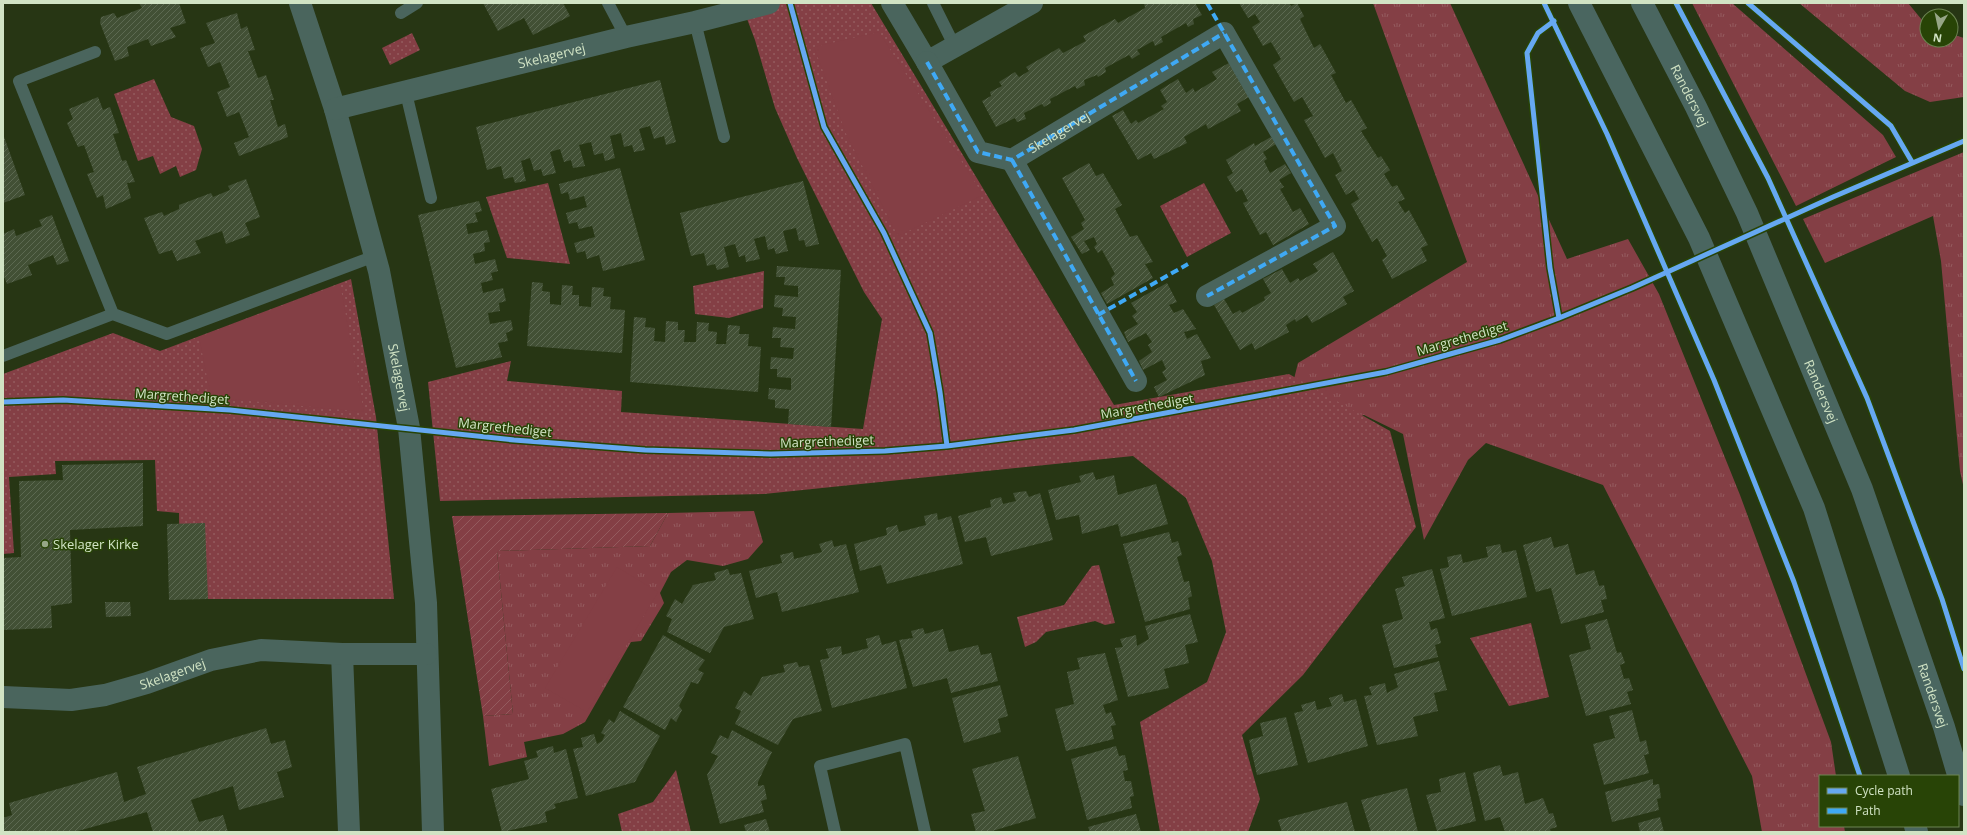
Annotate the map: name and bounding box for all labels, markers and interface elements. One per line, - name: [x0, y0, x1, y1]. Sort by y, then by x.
- north arrow: [1919, 8, 1959, 48]
- text: N: [1932, 30, 1943, 46]
- street label: Skelagervej: [516, 38, 587, 72]
- street label: Randersvej: [1666, 61, 1713, 129]
- street label: Skelagervej: [1025, 107, 1093, 157]
- street label: Margrethediget: [1414, 316, 1510, 360]
- street label: Skelagervej: [384, 342, 415, 413]
- street label: Randersvej: [1800, 357, 1843, 426]
- street label: Margrethediget: [134, 384, 230, 408]
- street label: Margrethediget: [1099, 389, 1195, 423]
- street label: Margrethediget: [457, 413, 553, 441]
- street label: Margrethediget: [780, 430, 875, 452]
- place label: Skelager Kirke: [53, 535, 139, 553]
- marker: Skelager Kirke: [40, 539, 50, 549]
- street label: Skelagervej: [137, 654, 208, 694]
- street label: Randersvej: [1914, 661, 1953, 730]
- legend: [1819, 775, 1959, 827]
- text: Cycle path: [1855, 782, 1913, 799]
- text: Path: [1855, 802, 1881, 819]

